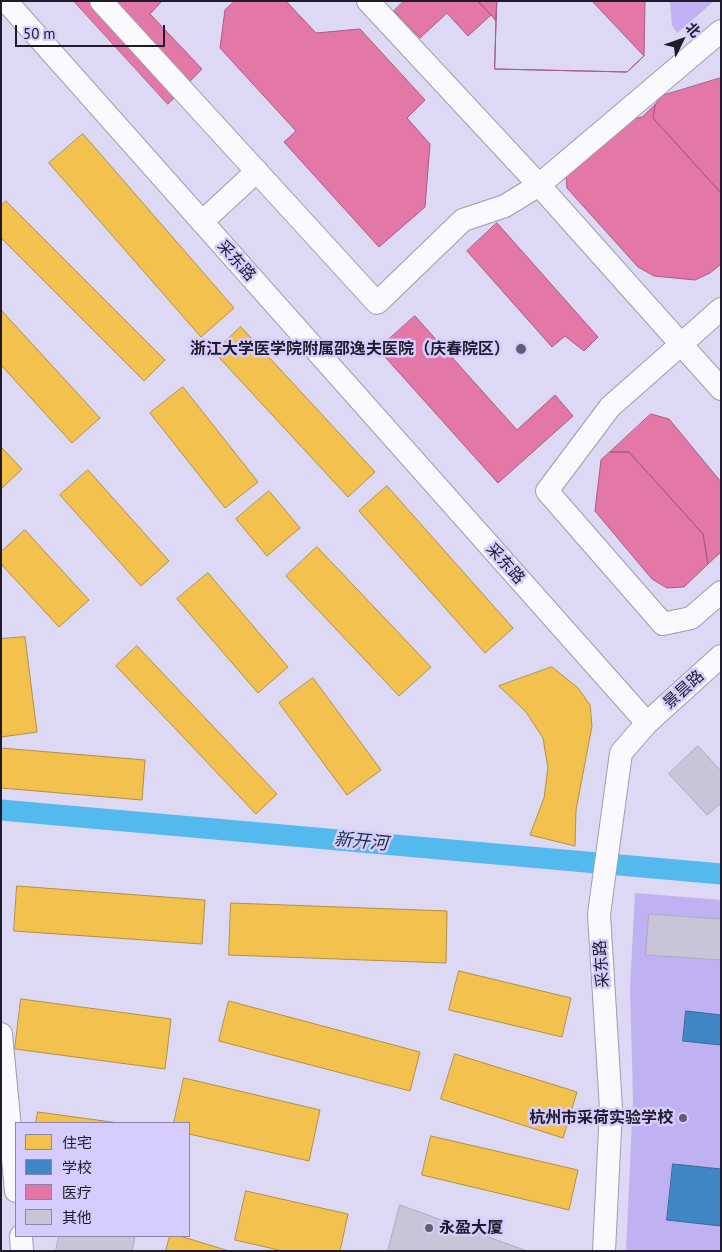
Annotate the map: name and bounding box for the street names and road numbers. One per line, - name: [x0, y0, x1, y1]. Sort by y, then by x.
- street label: 采东路: [213, 237, 259, 285]
- street label: 采东路: [482, 540, 528, 588]
- street label: 景昙路: [660, 667, 708, 713]
- street label: 采东路: [591, 939, 613, 989]

